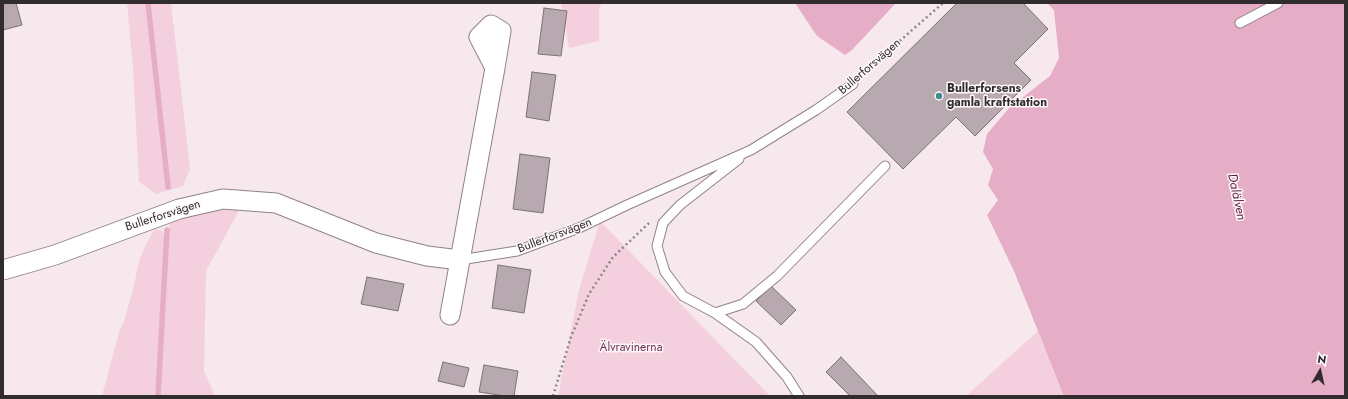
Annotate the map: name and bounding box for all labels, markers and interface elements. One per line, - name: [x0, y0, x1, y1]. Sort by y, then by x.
- street label: Bullerforsvägen: [836, 36, 904, 98]
- place label: Bullerforsens gamla kraftstation: [947, 82, 1047, 110]
- marker: Bullerforsens gamla kraftstation: [934, 91, 944, 101]
- water label: Dalälven: [1223, 172, 1249, 222]
- street label: Bullerforsvägen: [124, 197, 202, 235]
- street label: Bullerforsvägen: [516, 215, 594, 257]
- park label: Älvravinerna: [600, 341, 662, 355]
- north arrow: [1300, 351, 1340, 391]
- text: N: [1316, 351, 1327, 368]

